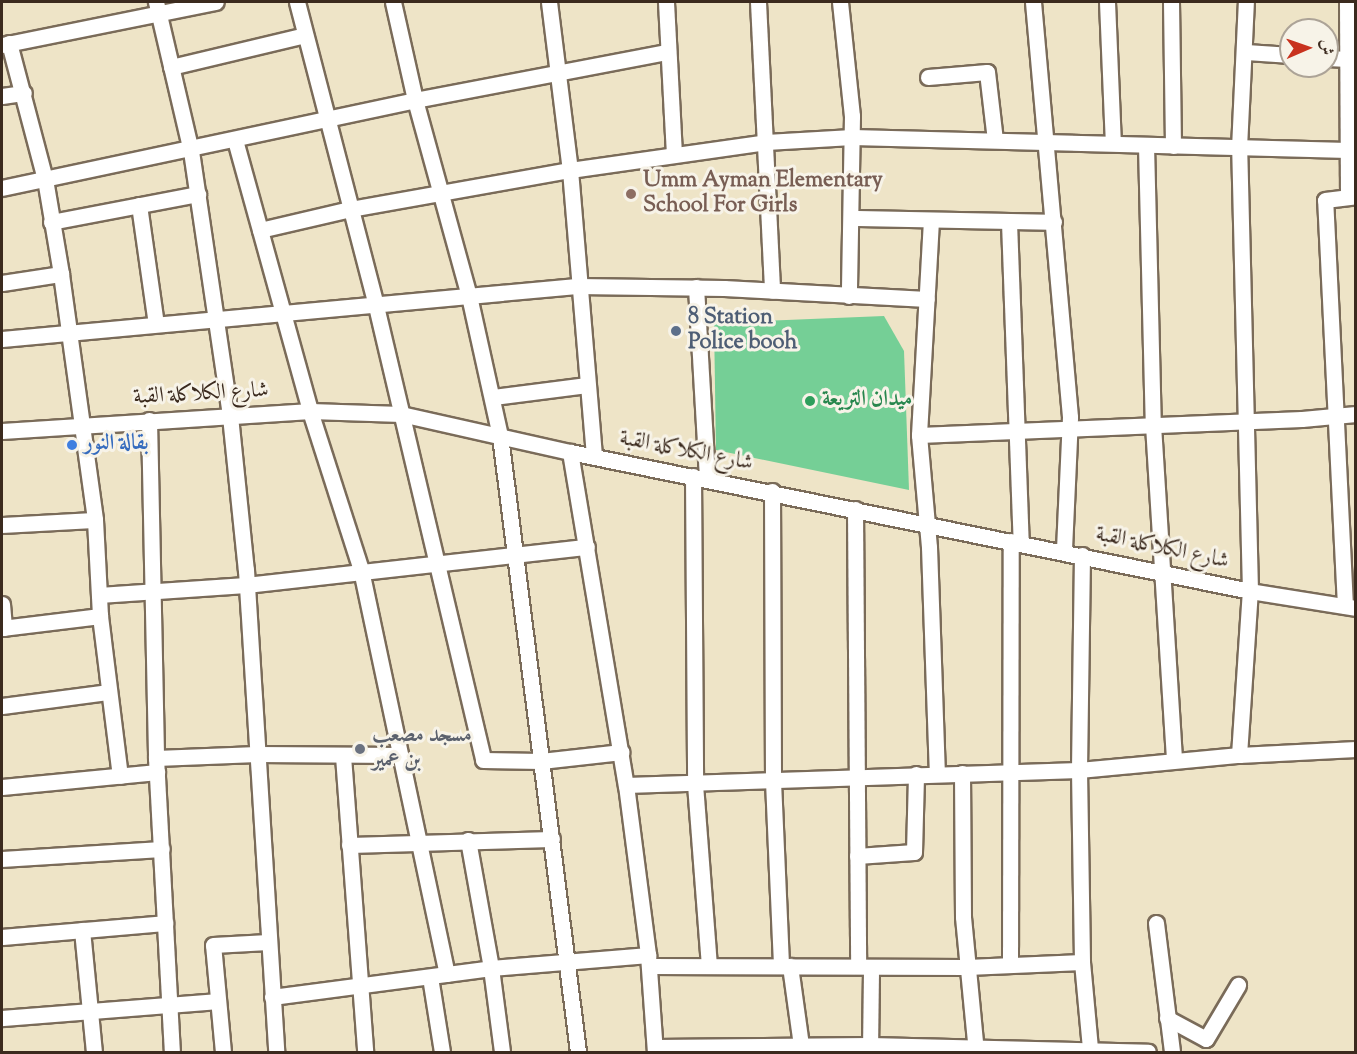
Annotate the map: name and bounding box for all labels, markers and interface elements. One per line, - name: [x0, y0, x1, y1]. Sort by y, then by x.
- north arrow: [1279, 18, 1339, 78]
- text: ش: [1314, 39, 1337, 56]
- place label: Umm Ayman Elementary School For Girls: [643, 168, 883, 220]
- marker: Umm Ayman Elementary School For Girls: [624, 187, 638, 201]
- place label: 8 Station Police booh: [688, 305, 797, 356]
- marker: 8 Station Police booh: [669, 324, 683, 338]
- street label: شارع الكلاكلة القبة: [133, 378, 269, 412]
- place label: ميدان التريعة: [822, 388, 912, 414]
- marker: ميدان التريعة: [803, 394, 817, 408]
- street label: شارع الكلاكلة القبة: [617, 426, 755, 478]
- place label: بقالة النور: [84, 432, 149, 458]
- marker: بقالة النور: [65, 438, 79, 452]
- street label: شارع الكلاكلة القبة: [1093, 522, 1231, 576]
- place label: مسجد مصعب بن عمير: [372, 723, 472, 774]
- marker: مسجد مصعب بن عمير: [353, 742, 367, 756]

